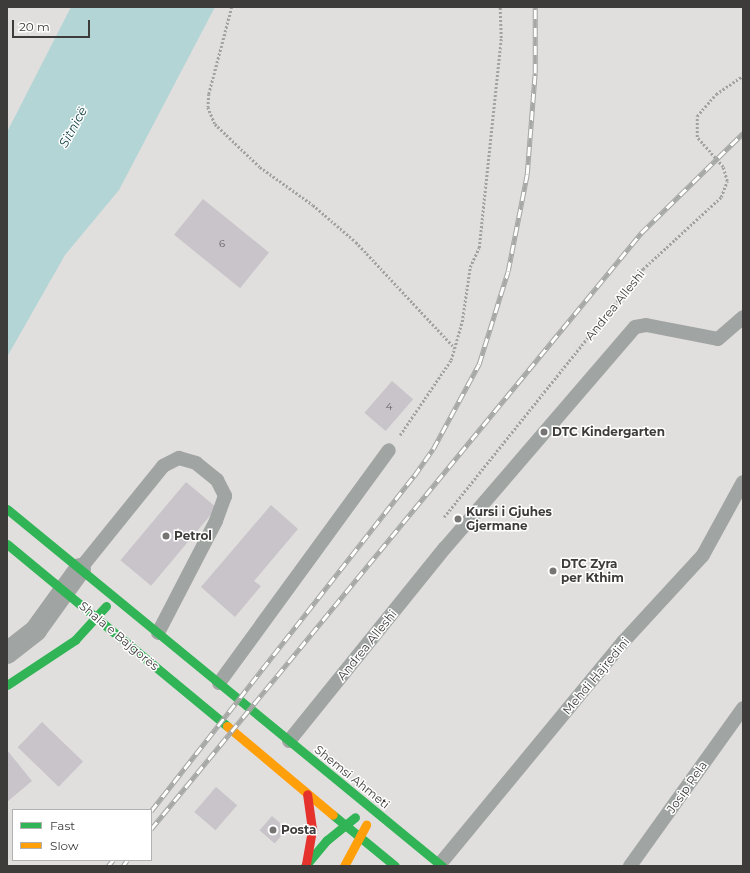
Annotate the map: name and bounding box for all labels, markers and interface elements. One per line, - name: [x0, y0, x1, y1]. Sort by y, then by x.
- scale bar: [14, 12, 92, 38]
- text: 20 m: [19, 19, 50, 34]
- water label: Sitnicë: [55, 104, 91, 150]
- house number: 6: [219, 238, 225, 250]
- street label: Andrea Alleshi: [582, 267, 648, 343]
- house number: 4: [386, 401, 392, 413]
- place label: DTC Kindergarten: [552, 425, 665, 439]
- marker: DTC Kindergarten: [539, 427, 549, 437]
- place label: Kursi i Gjuhes Gjermane: [466, 505, 552, 533]
- marker: Kursi i Gjuhes Gjermane: [453, 514, 463, 524]
- place label: Petrol: [174, 529, 212, 543]
- marker: Petrol: [161, 531, 171, 541]
- place label: DTC Zyra per Kthim: [561, 557, 624, 585]
- marker: DTC Zyra per Kthim: [548, 566, 558, 576]
- street label: Shala e Bajgorës: [76, 599, 162, 673]
- street label: Andrea Alleshi: [334, 607, 400, 683]
- street label: Mehdi Hajredini: [560, 635, 632, 717]
- street label: Shemsi Ahmeti: [312, 742, 392, 812]
- street label: Josip Rela: [664, 758, 710, 816]
- legend: [12, 809, 152, 861]
- text: Fast: [50, 818, 75, 833]
- place label: Posta: [281, 823, 316, 837]
- marker: Posta: [268, 825, 278, 835]
- text: Slow: [50, 838, 79, 853]

